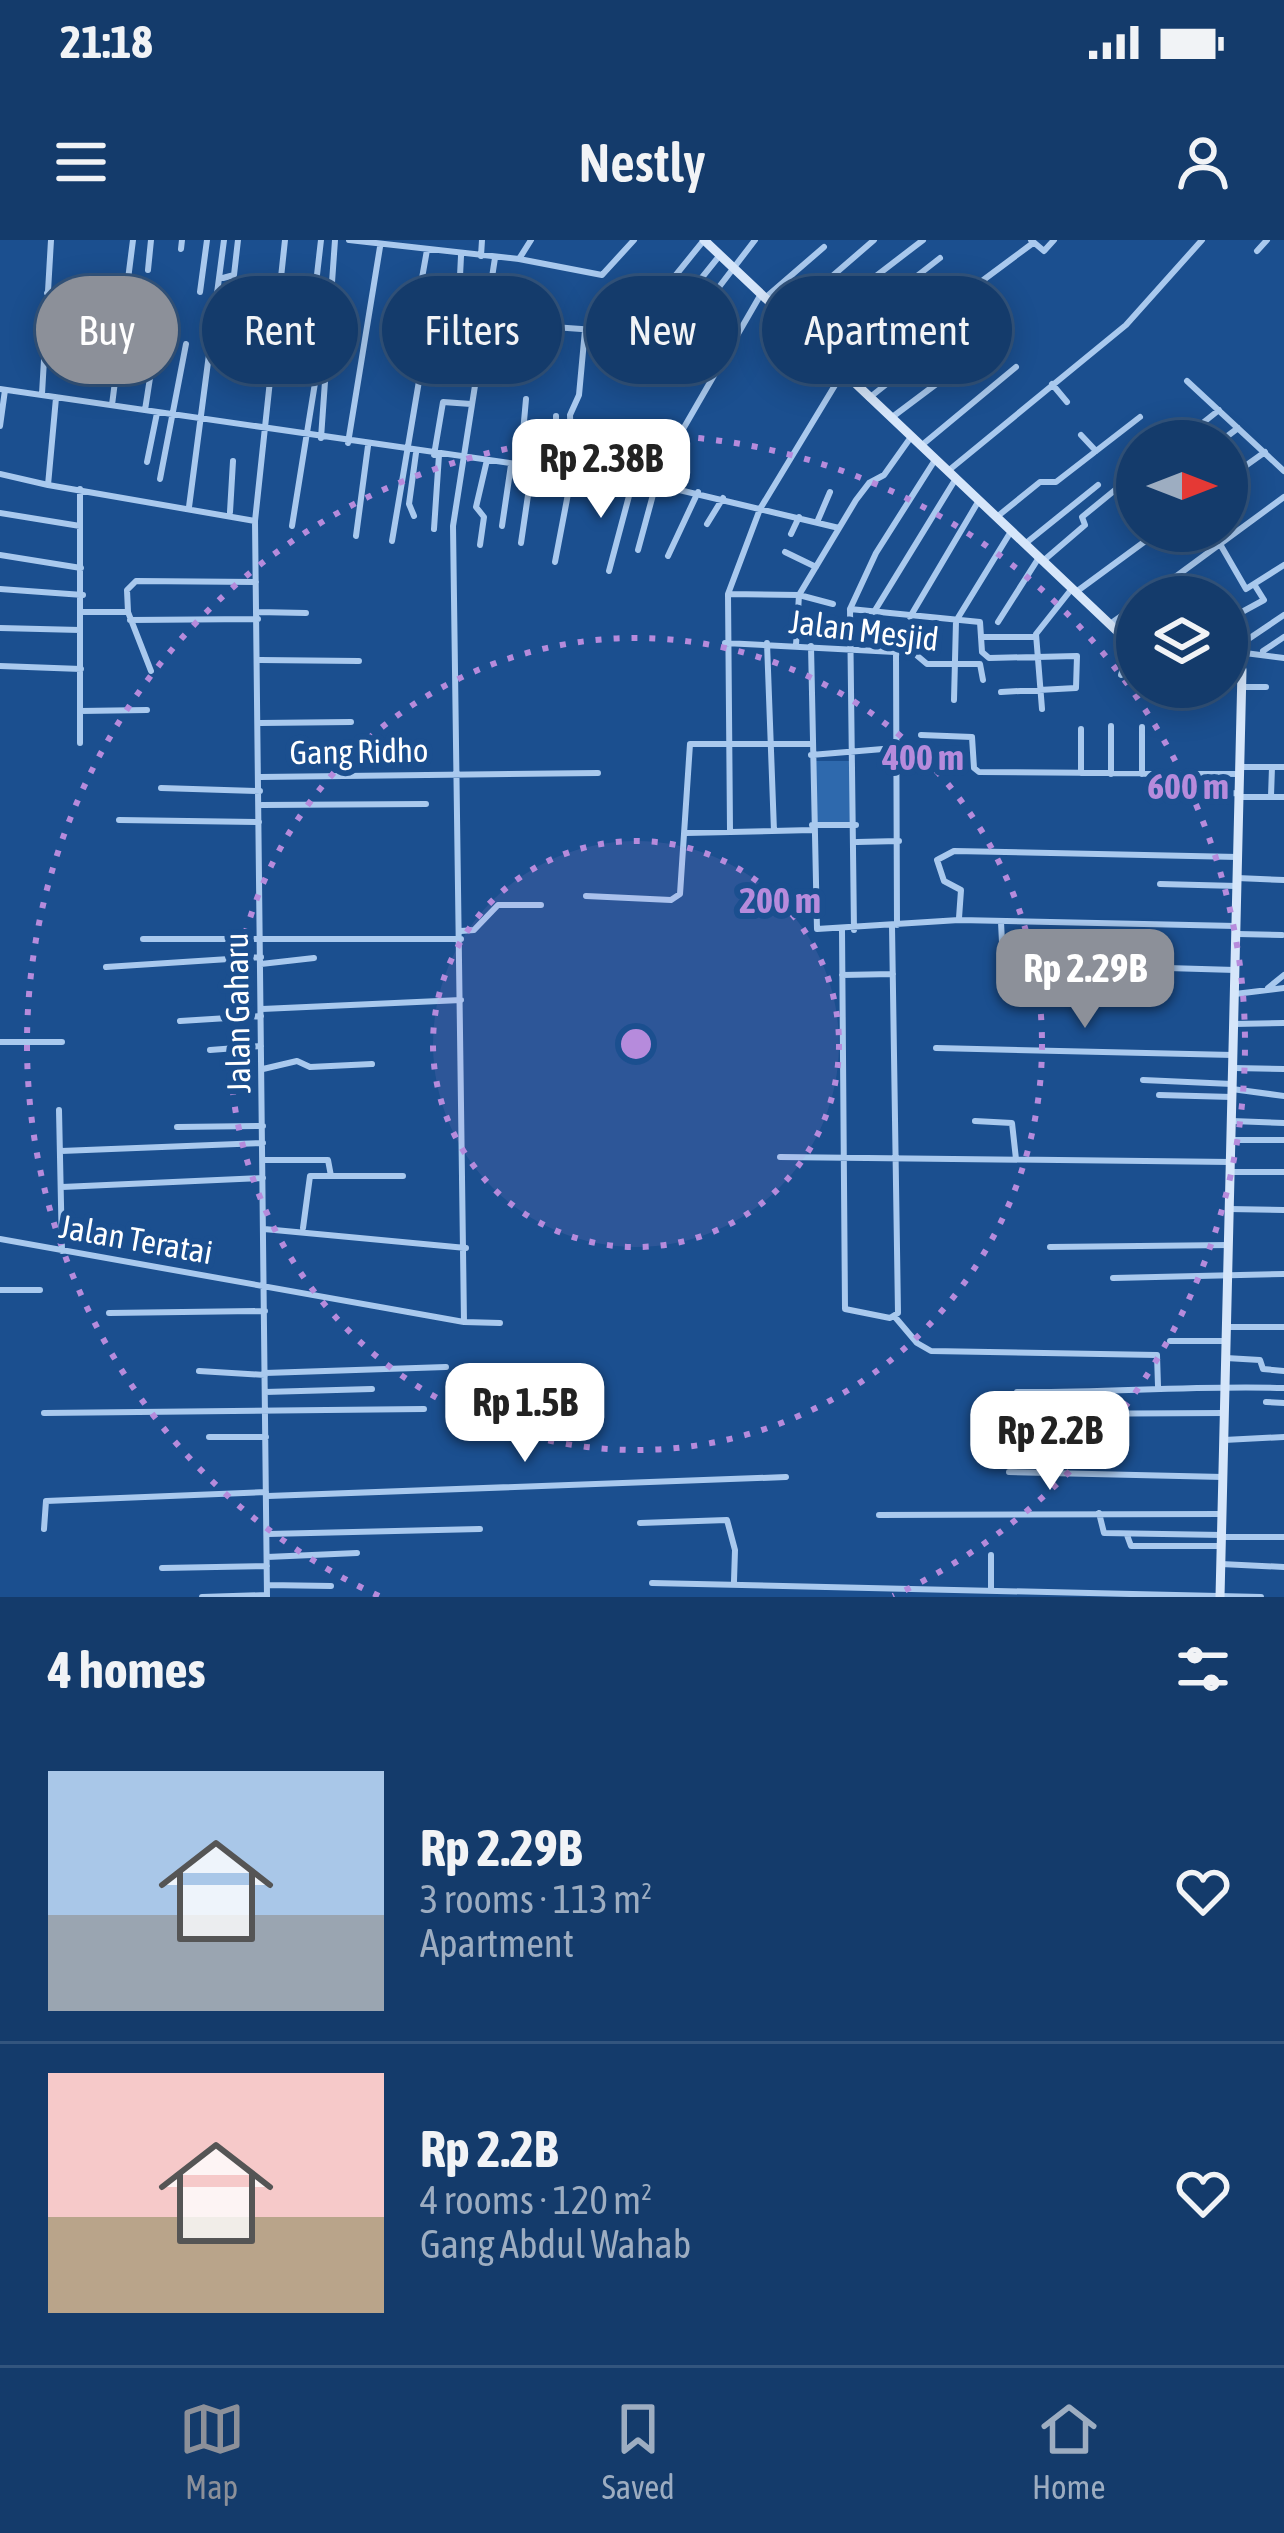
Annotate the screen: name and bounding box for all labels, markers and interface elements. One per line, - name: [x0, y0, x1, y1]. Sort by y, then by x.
- text: 21:18: [60, 16, 153, 68]
- icon: menu: [48, 129, 114, 195]
- icon: person: [1170, 129, 1236, 195]
- text: Nestly: [578, 132, 706, 193]
- chip: Buy: [36, 276, 178, 384]
- chip: Rent: [202, 276, 358, 384]
- chip: Filters: [382, 276, 562, 384]
- chip: New: [586, 276, 738, 384]
- chip: Apartment: [762, 276, 1012, 384]
- pin: Rp 2.38B: [477, 419, 725, 521]
- north arrow: [1116, 420, 1248, 552]
- map controls: [1116, 420, 1248, 708]
- text: Rp 2.38B: [539, 436, 663, 480]
- button: layers: [1116, 576, 1248, 708]
- street label: Jalan Mesjid: [787, 602, 941, 658]
- street label: Gang Ridho: [289, 731, 429, 771]
- text: 400 m: [881, 736, 964, 778]
- text: 600 m: [1147, 765, 1229, 807]
- text: 200 m: [739, 879, 821, 921]
- pin: Rp 2.29B: [961, 929, 1209, 1031]
- street label: Jalan Gaharu: [217, 932, 257, 1094]
- text: Rp 2.29B: [1023, 946, 1147, 990]
- centre of rings: [615, 1023, 657, 1065]
- street label: Jalan Teratai: [56, 1207, 216, 1271]
- pin: Rp 1.5B: [414, 1363, 636, 1465]
- text: Rp 1.5B: [472, 1380, 578, 1424]
- pin: Rp 2.2B: [939, 1391, 1161, 1493]
- text: Rp 2.2B: [997, 1408, 1103, 1452]
- icon: filters: [1170, 1636, 1236, 1702]
- text: 4 homes: [48, 1640, 206, 1699]
- text: Rp 2.29B: [420, 1818, 582, 1877]
- icon: home: [144, 1819, 288, 1963]
- icon: heart: [1170, 1858, 1236, 1924]
- text: 3 rooms · 113 m²: [420, 1877, 652, 1921]
- text: Apartment: [420, 1921, 574, 1965]
- text: Rp 2.2B: [420, 2119, 558, 2178]
- icon: home: [144, 2121, 288, 2265]
- icon: heart: [1170, 2160, 1236, 2226]
- text: 4 rooms · 120 m²: [420, 2178, 652, 2222]
- text: Gang Abdul Wahab: [420, 2222, 691, 2266]
- tab: Map: [179, 2396, 245, 2506]
- tab: Saved: [602, 2396, 675, 2506]
- tab: Home: [1032, 2396, 1105, 2506]

